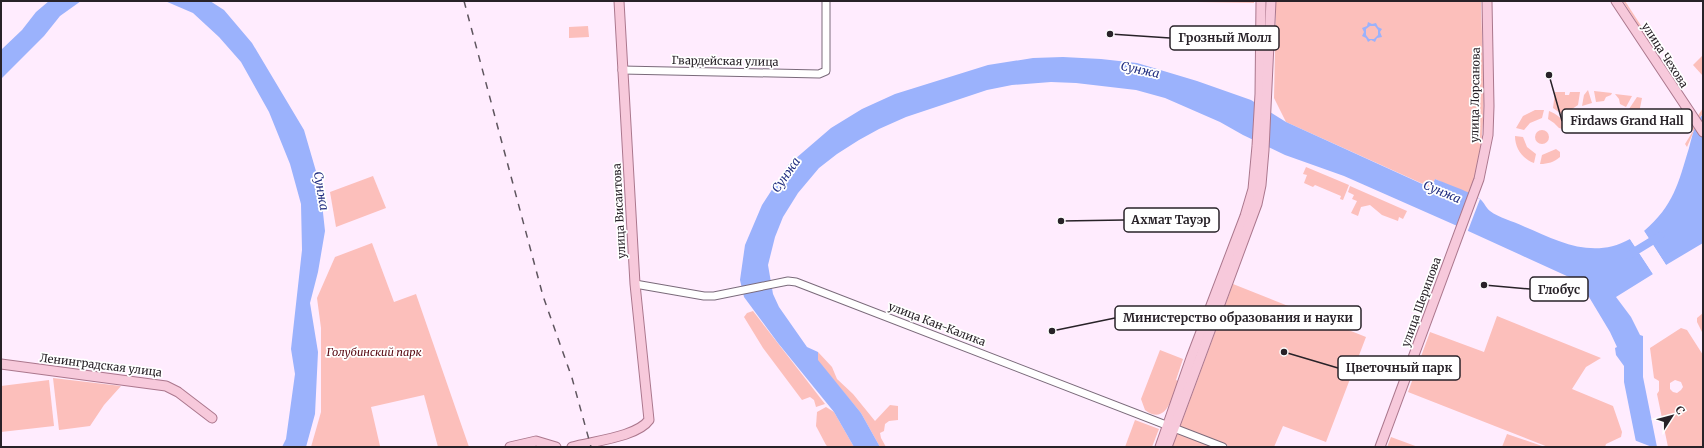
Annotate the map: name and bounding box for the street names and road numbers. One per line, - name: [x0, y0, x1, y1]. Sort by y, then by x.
- street label: улица Чехова: [1639, 20, 1691, 90]
- street label: улица Лорсанова: [1467, 47, 1483, 143]
- street label: Гвардейская улица: [671, 53, 779, 69]
- street label: улица Висаитова: [610, 163, 628, 259]
- street label: улица Шерипова: [1398, 255, 1444, 349]
- street label: улица Кан-Калика: [886, 299, 988, 349]
- street label: Ленинградская улица: [39, 351, 163, 379]

